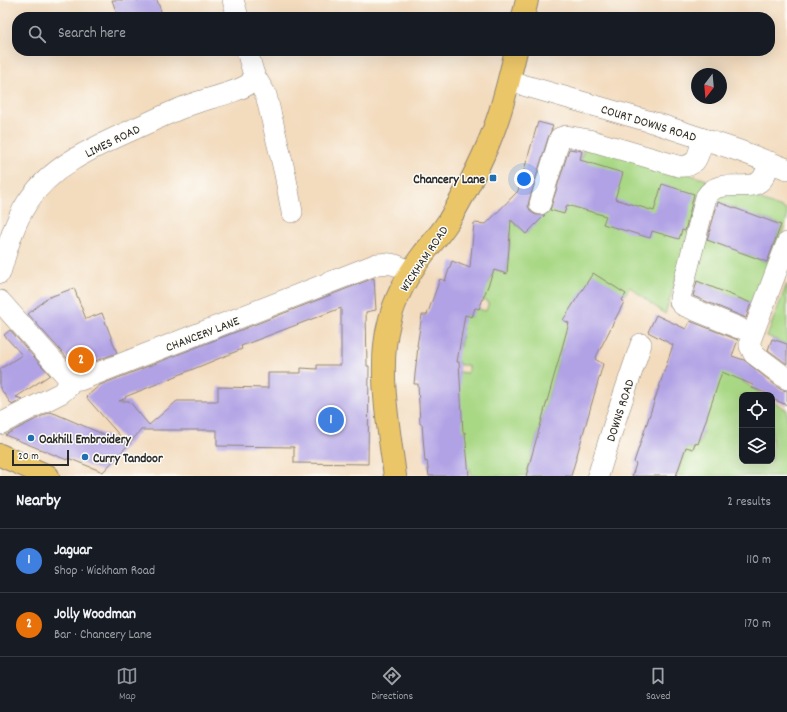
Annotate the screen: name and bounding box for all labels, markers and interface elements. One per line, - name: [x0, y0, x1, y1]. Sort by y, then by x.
- search box: [12, 12, 775, 56]
- icon: search: [26, 23, 48, 45]
- text: Search here: [58, 23, 126, 45]
- north arrow: [691, 68, 727, 104]
- street label: COURT DOWNS ROAD: [598, 101, 699, 148]
- street label: LIMES ROAD: [82, 121, 144, 164]
- your location: [514, 169, 534, 189]
- place label: Chancery Lane: [413, 171, 485, 190]
- marker: Chancery Lane: [488, 173, 498, 183]
- street label: WICKHAM ROAD: [396, 222, 454, 296]
- street label: CHANCERY LANE: [163, 313, 243, 358]
- pin: 2: [68, 345, 94, 375]
- street label: DOWNS ROAD: [602, 377, 640, 444]
- map controls: [739, 392, 775, 464]
- button: locate: [739, 392, 775, 428]
- pin: 1: [318, 405, 344, 435]
- button: layers: [739, 428, 775, 464]
- place label: Oakhill Embroidery: [39, 431, 131, 450]
- marker: Oakhill Embroidery: [26, 433, 36, 443]
- scale bar: [12, 448, 69, 467]
- text: 20 m: [18, 449, 39, 465]
- place label: Curry Tandoor: [93, 450, 164, 469]
- marker: Curry Tandoor: [80, 452, 90, 462]
- text: Nearby: [16, 490, 60, 514]
- text: 2 results: [727, 493, 771, 512]
- text: Jaguar: [54, 540, 92, 562]
- text: 1: [28, 551, 30, 570]
- text: 110 m: [746, 551, 771, 570]
- text: Shop · Wickham Road: [54, 562, 155, 581]
- text: Jolly Woodman: [54, 604, 136, 626]
- text: 2: [26, 615, 32, 634]
- text: 170 m: [744, 615, 771, 634]
- text: Bar · Chancery Lane: [54, 626, 152, 645]
- tab: Map: [116, 665, 138, 705]
- tab: Directions: [371, 665, 413, 705]
- tab: Saved: [646, 665, 671, 705]

